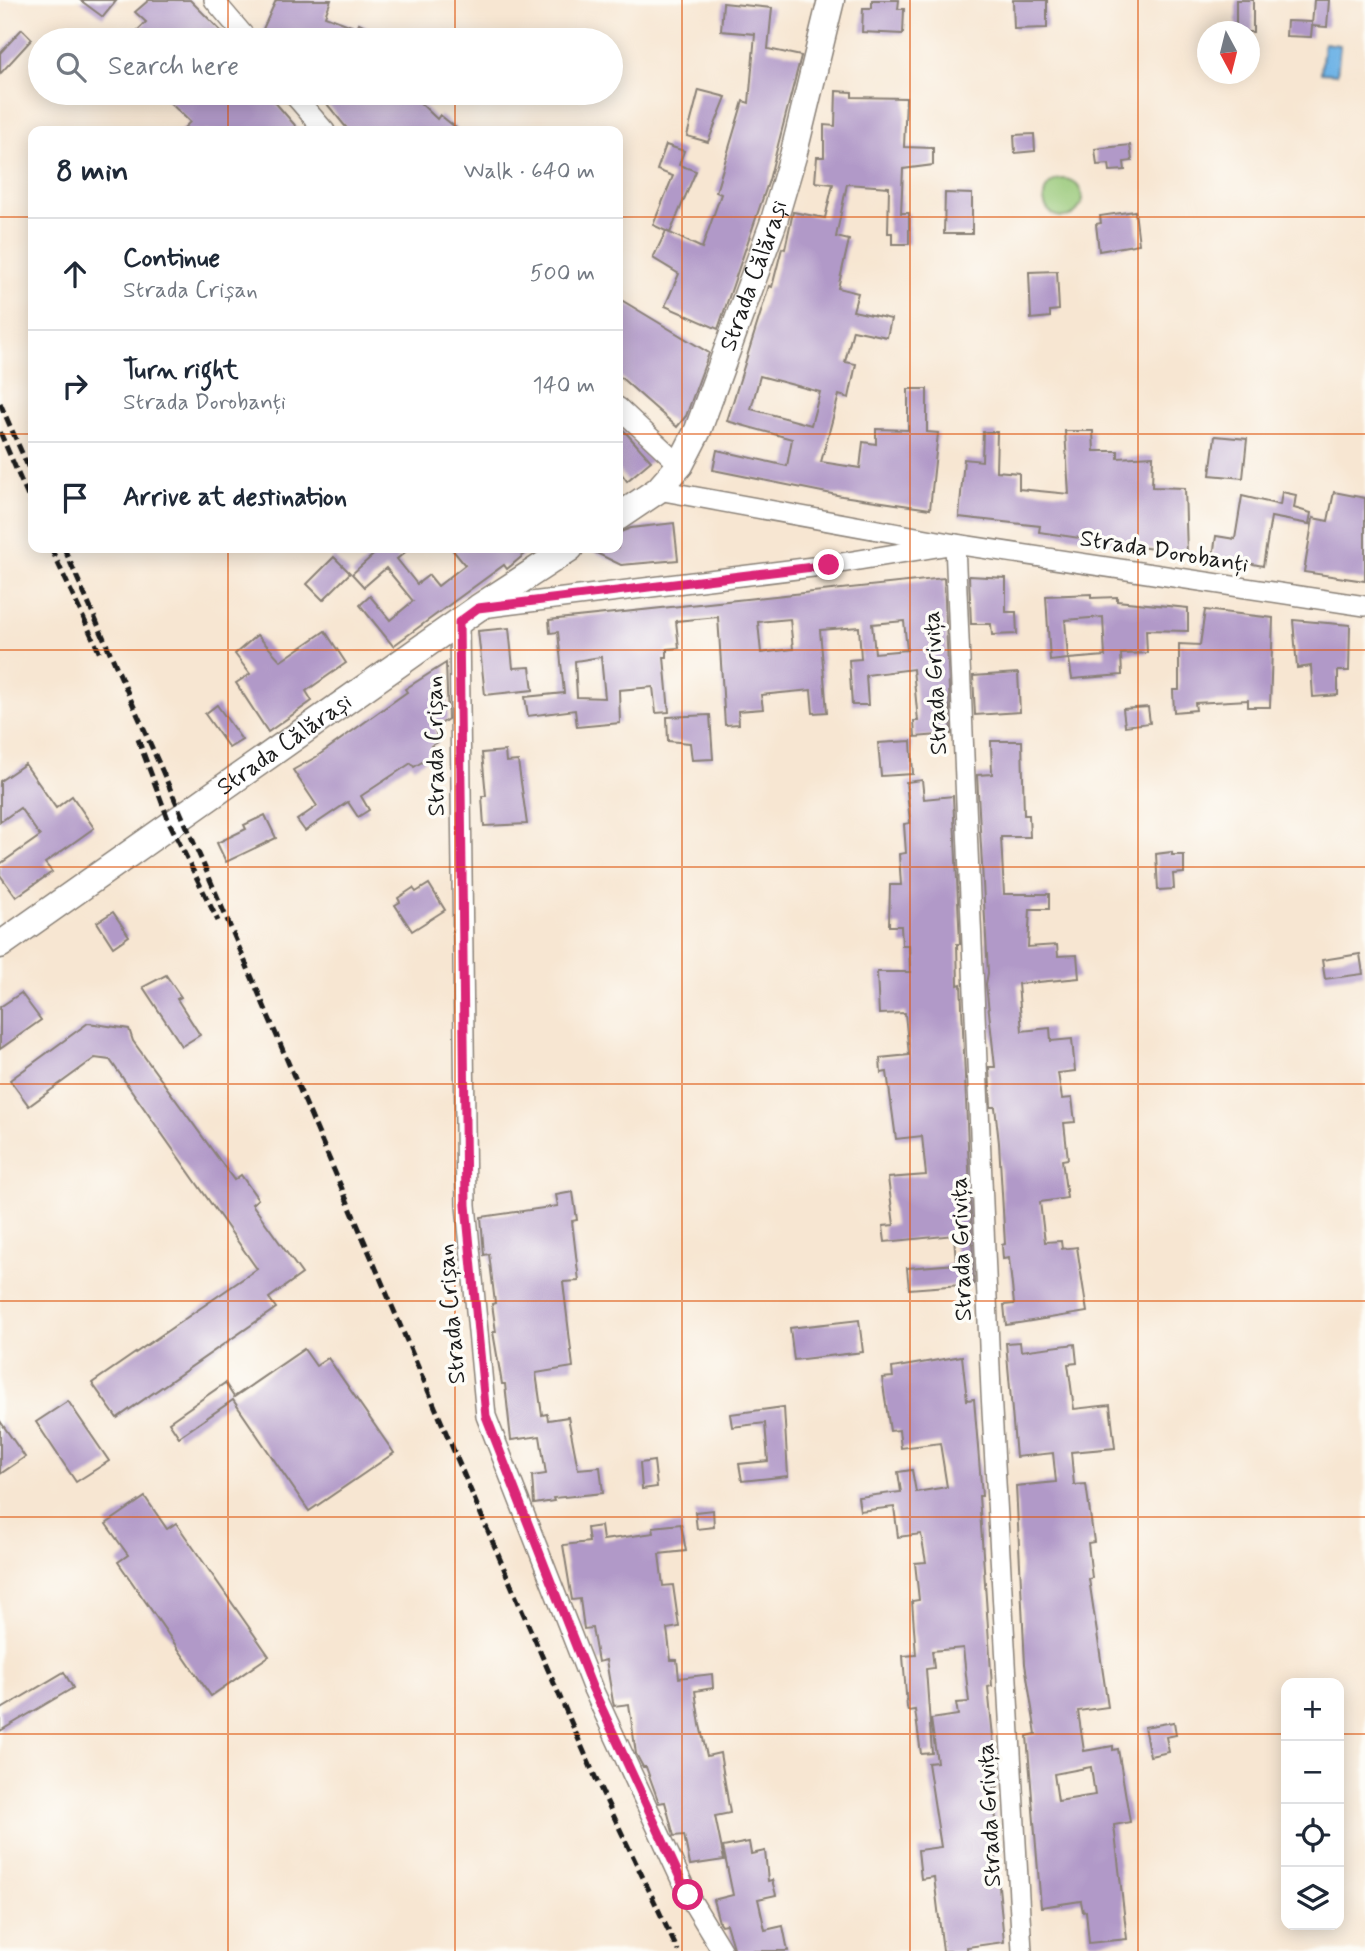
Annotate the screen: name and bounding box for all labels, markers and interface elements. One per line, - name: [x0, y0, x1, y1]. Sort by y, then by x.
- north arrow: [1197, 21, 1260, 84]
- search box: [28, 28, 623, 105]
- icon: search: [52, 48, 90, 86]
- text: Search here: [108, 50, 239, 84]
- text: 8 min: [56, 152, 129, 191]
- text: Walk · 640 m: [464, 157, 595, 187]
- street label: Strada Călărași: [713, 197, 795, 355]
- text: Continue: [123, 242, 220, 276]
- icon: ahead: [56, 255, 94, 293]
- text: 500 m: [530, 259, 595, 289]
- text: Strada Crișan: [123, 276, 258, 306]
- text: Turn right: [123, 354, 239, 388]
- icon: right: [56, 367, 94, 405]
- text: 140 m: [532, 371, 595, 401]
- text: Strada Dorobanți: [123, 388, 286, 418]
- icon: arrive: [56, 479, 94, 517]
- text: Arrive at destination: [123, 481, 347, 515]
- street label: Strada Dorobanți: [1078, 523, 1250, 581]
- route end: [813, 549, 844, 580]
- street label: Strada Grivița: [917, 610, 955, 756]
- street label: Strada Crișan: [419, 675, 453, 817]
- street label: Strada Călărași: [211, 686, 358, 803]
- street label: Strada Grivița: [944, 1176, 980, 1322]
- street label: Strada Crișan: [430, 1243, 474, 1385]
- map controls: [1281, 1678, 1344, 1930]
- button: +: [1281, 1678, 1344, 1741]
- button: −: [1281, 1741, 1344, 1804]
- street label: Strada Grivița: [971, 1742, 1009, 1888]
- button: locate: [1281, 1804, 1344, 1867]
- button: layers: [1281, 1867, 1344, 1930]
- route start: [672, 1879, 703, 1910]

